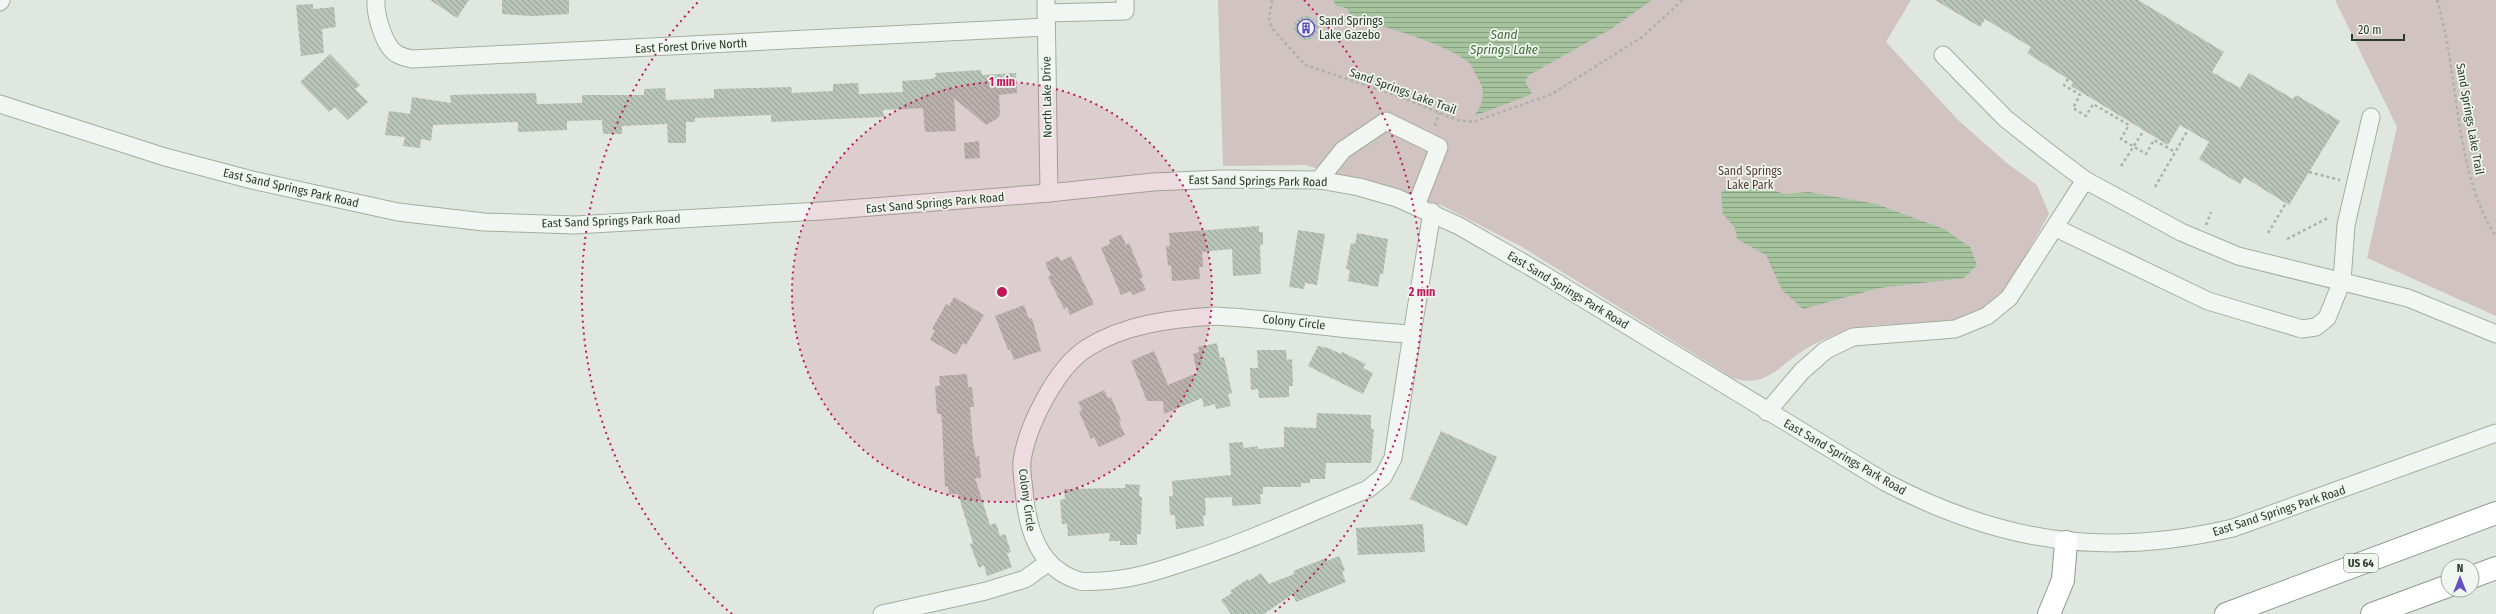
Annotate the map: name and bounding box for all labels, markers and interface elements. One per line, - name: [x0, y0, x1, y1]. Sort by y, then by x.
- place label: Sand Springs Lake Gazebo: [1319, 14, 1383, 42]
- scale bar: [2352, 16, 2404, 42]
- building icon: Sand Springs Lake Gazebo: [1296, 18, 1316, 38]
- text: 20 m: [2358, 23, 2382, 37]
- water label: Sand Springs Lake: [1469, 27, 1538, 57]
- street label: East Forest Drive North: [635, 36, 747, 56]
- street label: North Lake Drive: [1039, 56, 1055, 138]
- street label: Sand Springs Lake Trail: [2453, 62, 2487, 176]
- street label: Sand Springs Lake Trail: [1347, 65, 1459, 117]
- text: 1 min: [989, 75, 1015, 89]
- park label: Sand Springs Lake Park: [1718, 164, 1782, 192]
- street label: East Sand Springs Park Road: [222, 166, 360, 210]
- street label: East Sand Springs Park Road: [1188, 173, 1328, 189]
- street label: East Sand Springs Park Road: [865, 190, 1005, 216]
- street label: East Sand Springs Park Road: [541, 212, 681, 230]
- street label: East Sand Springs Park Road: [1505, 248, 1631, 332]
- centre of rings: [995, 285, 1009, 299]
- text: 2 min: [1408, 285, 1435, 299]
- street label: Colony Circle: [1262, 312, 1326, 332]
- street label: East Sand Springs Park Road: [1781, 416, 1909, 498]
- street label: Colony Circle: [1016, 468, 1038, 532]
- street label: East Sand Springs Park Road: [2211, 483, 2347, 539]
- road number: US 64: [2344, 554, 2378, 572]
- north arrow: [2440, 558, 2480, 598]
- text: N: [2457, 562, 2463, 575]

